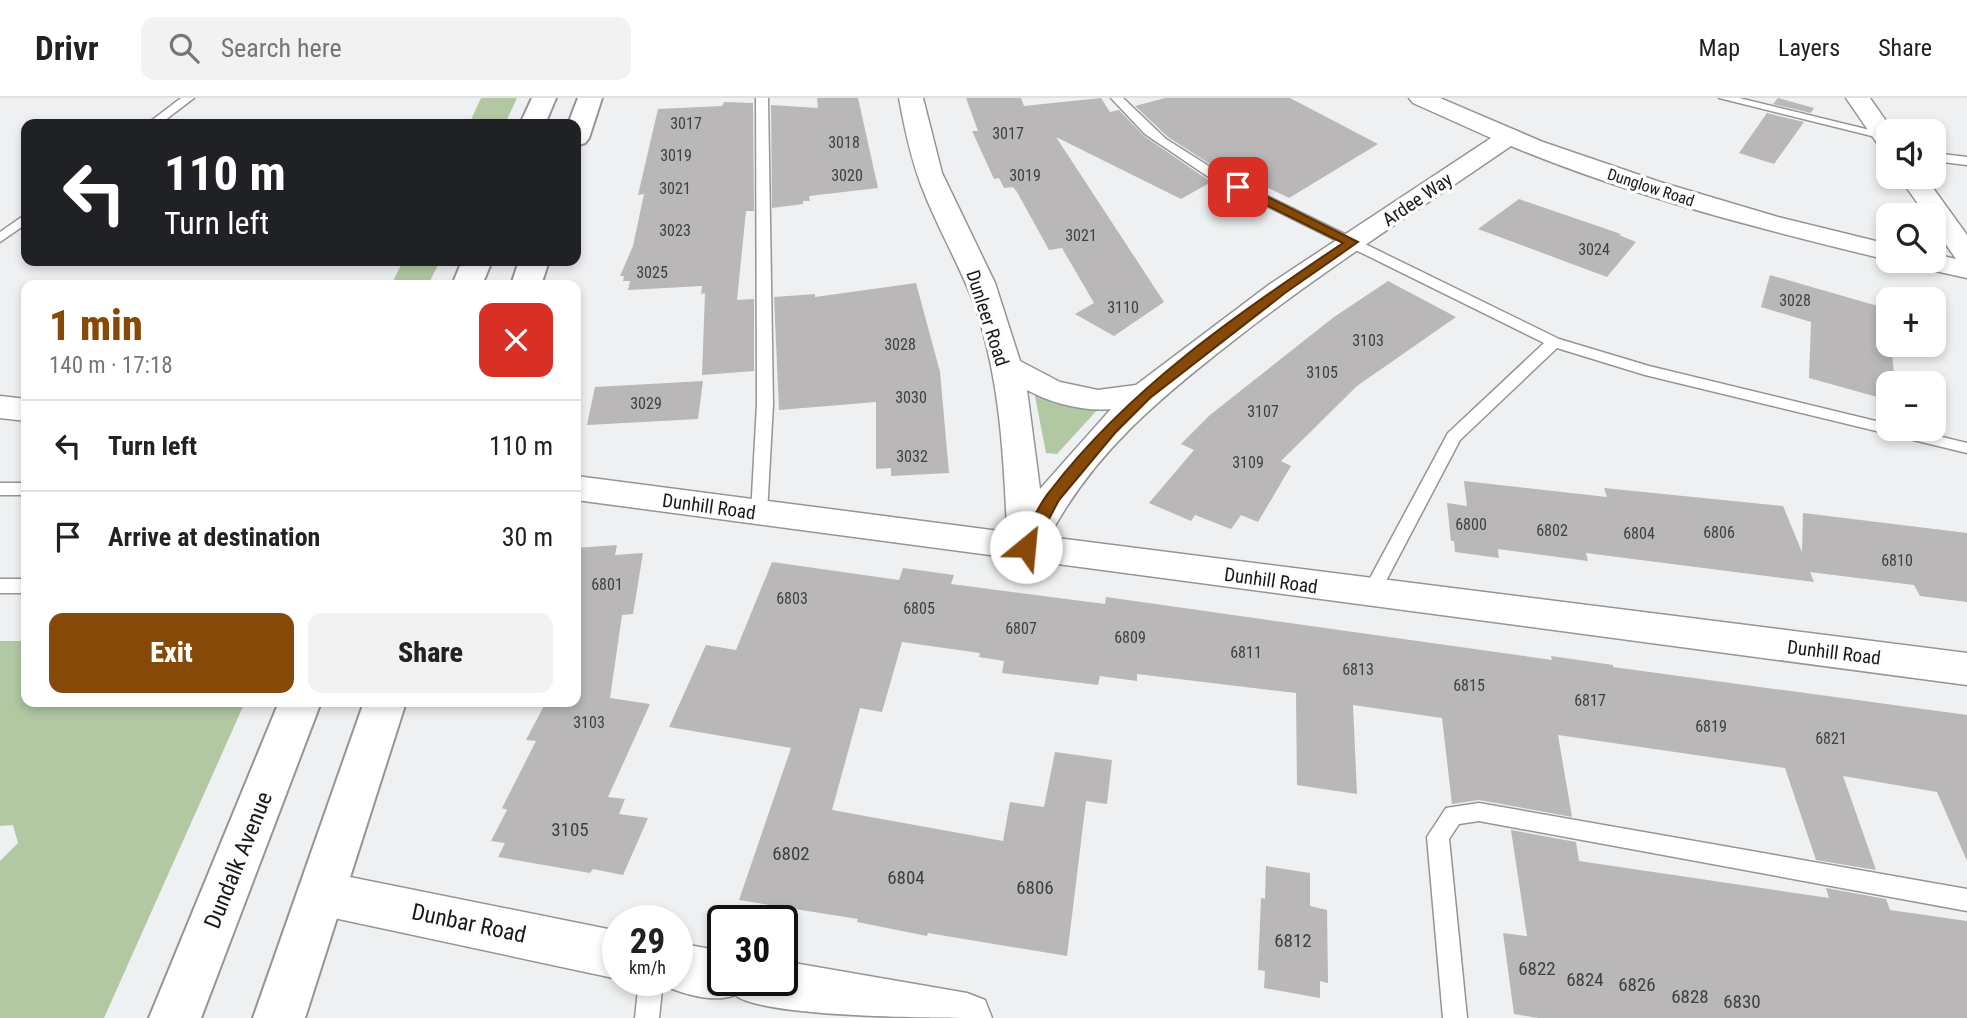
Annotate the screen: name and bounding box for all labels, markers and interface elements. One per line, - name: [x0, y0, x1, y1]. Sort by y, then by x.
- search box: [141, 17, 631, 80]
- text: Drivr: [35, 29, 99, 68]
- icon: search: [165, 29, 203, 67]
- text: Search here: [221, 33, 342, 63]
- text: Map: [1699, 34, 1740, 62]
- text: Layers: [1778, 34, 1840, 62]
- text: Share: [1878, 34, 1932, 62]
- house number: 3017: [670, 114, 702, 133]
- map controls: [1876, 119, 1946, 441]
- button: sound: [1876, 119, 1946, 189]
- house number: 3017: [992, 124, 1024, 143]
- house number: 3018: [828, 133, 860, 152]
- text: 110 m: [164, 145, 286, 202]
- house number: 3019: [660, 146, 692, 165]
- icon: left: [49, 147, 140, 238]
- pin: [1208, 157, 1268, 217]
- street label: Dunglow Road: [1605, 164, 1697, 210]
- house number: 3020: [831, 166, 863, 185]
- house number: 3019: [1009, 166, 1041, 185]
- icon: arrive: [1219, 168, 1257, 206]
- street label: Ardee Way: [1378, 168, 1457, 231]
- house number: 3021: [659, 179, 691, 198]
- button: search: [1876, 203, 1946, 273]
- text: Turn left: [164, 204, 269, 242]
- house number: 3023: [659, 221, 691, 240]
- house number: 3021: [1065, 226, 1097, 245]
- house number: 3024: [1578, 240, 1610, 259]
- house number: 3025: [636, 263, 668, 282]
- street label: Dunleer Road: [961, 267, 1014, 369]
- button: +: [1876, 287, 1946, 357]
- house number: 3028: [1779, 291, 1811, 310]
- house number: 3110: [1107, 298, 1139, 317]
- text: 1 min: [49, 301, 143, 350]
- button: close: [479, 303, 553, 377]
- house number: 3103: [1352, 331, 1384, 350]
- house number: 3028: [884, 335, 916, 354]
- text: 140 m · 17:18: [49, 352, 173, 379]
- house number: 3105: [1306, 363, 1338, 382]
- button: −: [1876, 371, 1946, 441]
- house number: 3030: [895, 388, 927, 407]
- house number: 3029: [630, 394, 662, 413]
- house number: 3107: [1247, 402, 1279, 421]
- icon: left: [49, 427, 87, 465]
- text: Turn left: [108, 431, 197, 461]
- text: 110 m: [489, 431, 553, 461]
- house number: 3032: [896, 447, 928, 466]
- house number: 3109: [1232, 453, 1264, 472]
- street label: Dunhill Road: [661, 489, 757, 524]
- position arrow: [989, 510, 1063, 584]
- house number: 6800: [1455, 515, 1487, 534]
- icon: arrive: [49, 518, 87, 556]
- house number: 6802: [1536, 521, 1568, 540]
- text: Arrive at destination: [108, 522, 320, 552]
- text: 30 m: [502, 522, 553, 552]
- house number: 6806: [1703, 523, 1735, 542]
- house number: 6804: [1623, 524, 1655, 543]
- house number: 6810: [1881, 551, 1913, 570]
- street label: Dunhill Road: [1223, 563, 1319, 598]
- house number: 6801: [591, 575, 623, 594]
- house number: 6803: [776, 589, 808, 608]
- house number: 6805: [903, 599, 935, 618]
- button: Exit: [49, 613, 294, 693]
- button: Share: [308, 613, 553, 693]
- house number: 6807: [1005, 619, 1037, 638]
- house number: 6809: [1114, 628, 1146, 647]
- street label: Dunhill Road: [1786, 635, 1882, 670]
- house number: 6811: [1230, 643, 1262, 662]
- house number: 6813: [1342, 660, 1374, 679]
- house number: 6815: [1453, 676, 1485, 695]
- house number: 6817: [1574, 691, 1606, 710]
- house number: 3103: [573, 713, 605, 732]
- house number: 6819: [1695, 717, 1727, 736]
- house number: 6821: [1815, 729, 1847, 748]
- street label: Dundalk Avenue: [199, 788, 278, 932]
- house number: 3105: [551, 818, 589, 841]
- house number: 6802: [772, 842, 810, 865]
- house number: 6804: [887, 866, 925, 889]
- house number: 6806: [1016, 876, 1054, 899]
- street label: Dunbar Road: [409, 898, 529, 949]
- speed limit sign: 30: [707, 905, 798, 996]
- text: 29: [630, 921, 665, 962]
- house number: 6812: [1274, 929, 1312, 952]
- text: km/h: [629, 957, 666, 978]
- house number: 6822: [1518, 957, 1556, 980]
- house number: 6824: [1566, 968, 1604, 991]
- house number: 6826: [1618, 973, 1656, 996]
- house number: 6828: [1671, 985, 1709, 1008]
- house number: 6830: [1723, 990, 1761, 1013]

